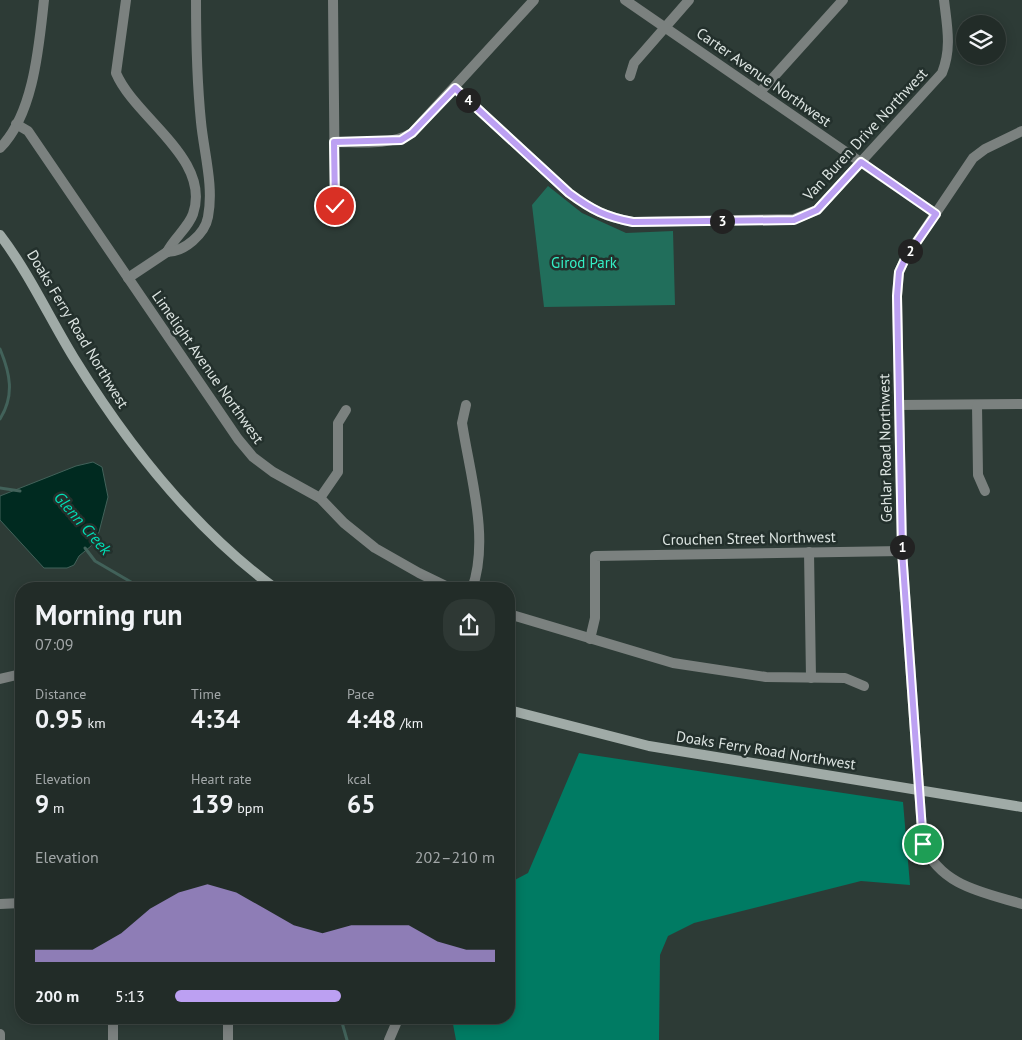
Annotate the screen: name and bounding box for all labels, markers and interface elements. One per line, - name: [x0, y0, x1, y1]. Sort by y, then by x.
- map controls: [956, 15, 1006, 65]
- button: layers: [956, 15, 1006, 65]
- street label: Carter Avenue Northwest: [693, 23, 835, 131]
- street label: Van Buren Drive Northwest: [798, 64, 931, 205]
- pin: 4: [456, 88, 480, 112]
- text: 4: [465, 91, 472, 109]
- pin: [314, 185, 356, 227]
- icon: check: [321, 192, 349, 220]
- pin: 3: [710, 208, 734, 234]
- text: 3: [719, 212, 726, 230]
- pin: 2: [898, 238, 922, 264]
- text: 2: [907, 242, 914, 260]
- street label: Doaks Ferry Road Northwest: [23, 246, 133, 412]
- park label: Girod Park: [551, 253, 618, 272]
- street label: Limelight Avenue Northwest: [148, 287, 268, 447]
- street label: Gehlar Road Northwest: [874, 374, 896, 522]
- water label: Glenn Creek: [50, 487, 116, 559]
- street label: Crouchen Street Northwest: [662, 527, 836, 549]
- pin: 1: [890, 534, 914, 560]
- text: 1: [899, 538, 906, 556]
- text: Morning run: [35, 596, 183, 633]
- button: share: [443, 599, 495, 651]
- text: 07:09: [35, 634, 73, 654]
- text: Distance: [35, 685, 86, 703]
- text: Time: [191, 685, 221, 703]
- text: Pace: [347, 685, 374, 703]
- text: 0.95: [35, 703, 84, 735]
- text: 4:34: [191, 703, 240, 735]
- text: 4:48: [347, 703, 396, 735]
- text: km: [84, 714, 106, 732]
- text: /km: [396, 714, 423, 732]
- street label: Doaks Ferry Road Northwest: [675, 726, 857, 774]
- text: Elevation: [35, 770, 91, 788]
- text: Heart rate: [191, 770, 252, 788]
- text: kcal: [347, 770, 371, 788]
- text: 9: [35, 788, 49, 820]
- text: 139: [191, 788, 234, 820]
- text: 65: [347, 788, 375, 820]
- text: m: [49, 799, 64, 817]
- text: bpm: [234, 799, 264, 817]
- pin: [902, 823, 944, 865]
- icon: arrive: [909, 830, 937, 858]
- text: Elevation: [35, 847, 99, 867]
- text: 202–210 m: [415, 847, 495, 867]
- text: 200 m: [35, 986, 79, 1006]
- text: 5:13: [115, 986, 145, 1006]

